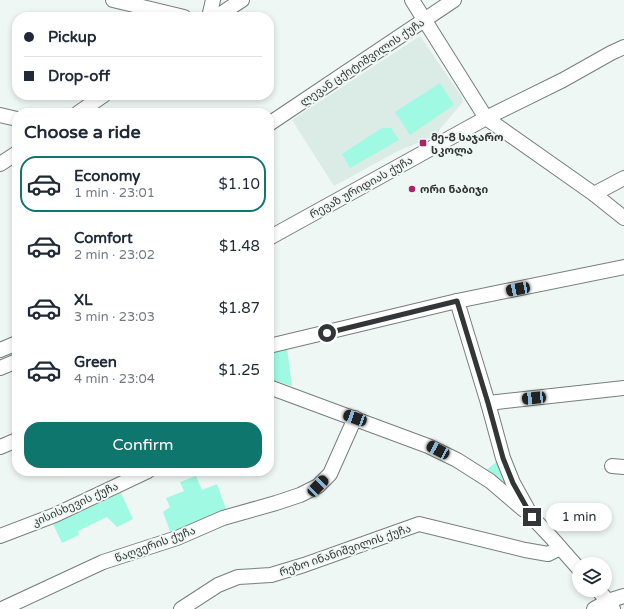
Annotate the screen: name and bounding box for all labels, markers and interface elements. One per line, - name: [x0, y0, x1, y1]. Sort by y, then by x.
- street label: ლევან ცქიტიშვილის ქუჩა: [298, 16, 427, 109]
- text: Pickup: [48, 28, 96, 46]
- text: Drop-off: [48, 67, 110, 85]
- text: Choose a ride: [24, 121, 141, 143]
- place label: მე-8 საჯარო სკოლა: [431, 131, 503, 157]
- marker: მე-8 საჯარო სკოლა: [418, 138, 428, 148]
- street label: რევაზ ურიდიას ქუჩა: [307, 154, 415, 221]
- icon: car: [26, 166, 62, 202]
- text: Economy: [74, 167, 140, 185]
- text: $1.10: [219, 175, 260, 193]
- place label: ორი ნაბიჯი: [420, 183, 489, 196]
- marker: ორი ნაბიჯი: [407, 184, 417, 194]
- text: 1 min · 23:01: [74, 185, 155, 201]
- icon: car: [26, 228, 62, 264]
- text: Comfort: [74, 229, 133, 247]
- text: $1.48: [219, 237, 260, 255]
- text: 2 min · 23:02: [74, 247, 155, 263]
- car: [505, 281, 531, 297]
- icon: car: [26, 290, 62, 326]
- text: XL: [74, 291, 93, 309]
- text: $1.87: [219, 299, 260, 317]
- text: 3 min · 23:03: [74, 309, 155, 325]
- route start: [318, 324, 336, 342]
- icon: car: [26, 352, 62, 388]
- text: Green: [74, 353, 117, 371]
- text: $1.25: [219, 361, 260, 379]
- text: 4 min · 23:04: [74, 371, 155, 387]
- car: [521, 391, 547, 405]
- car: [342, 408, 368, 428]
- button: Confirm: [24, 422, 262, 468]
- car: [425, 439, 451, 461]
- car: [305, 473, 331, 499]
- street label: კისისხევის ქუჩა: [30, 480, 120, 529]
- callout: 1 min: [546, 503, 612, 531]
- route end: [523, 508, 541, 526]
- text: 1 min: [562, 509, 596, 525]
- street label: რეზო ინანიშვილის ქუჩა: [278, 522, 413, 579]
- street label: წაღვერის ქუჩა: [113, 524, 197, 565]
- map controls: [572, 557, 612, 597]
- button: layers: [572, 557, 612, 597]

